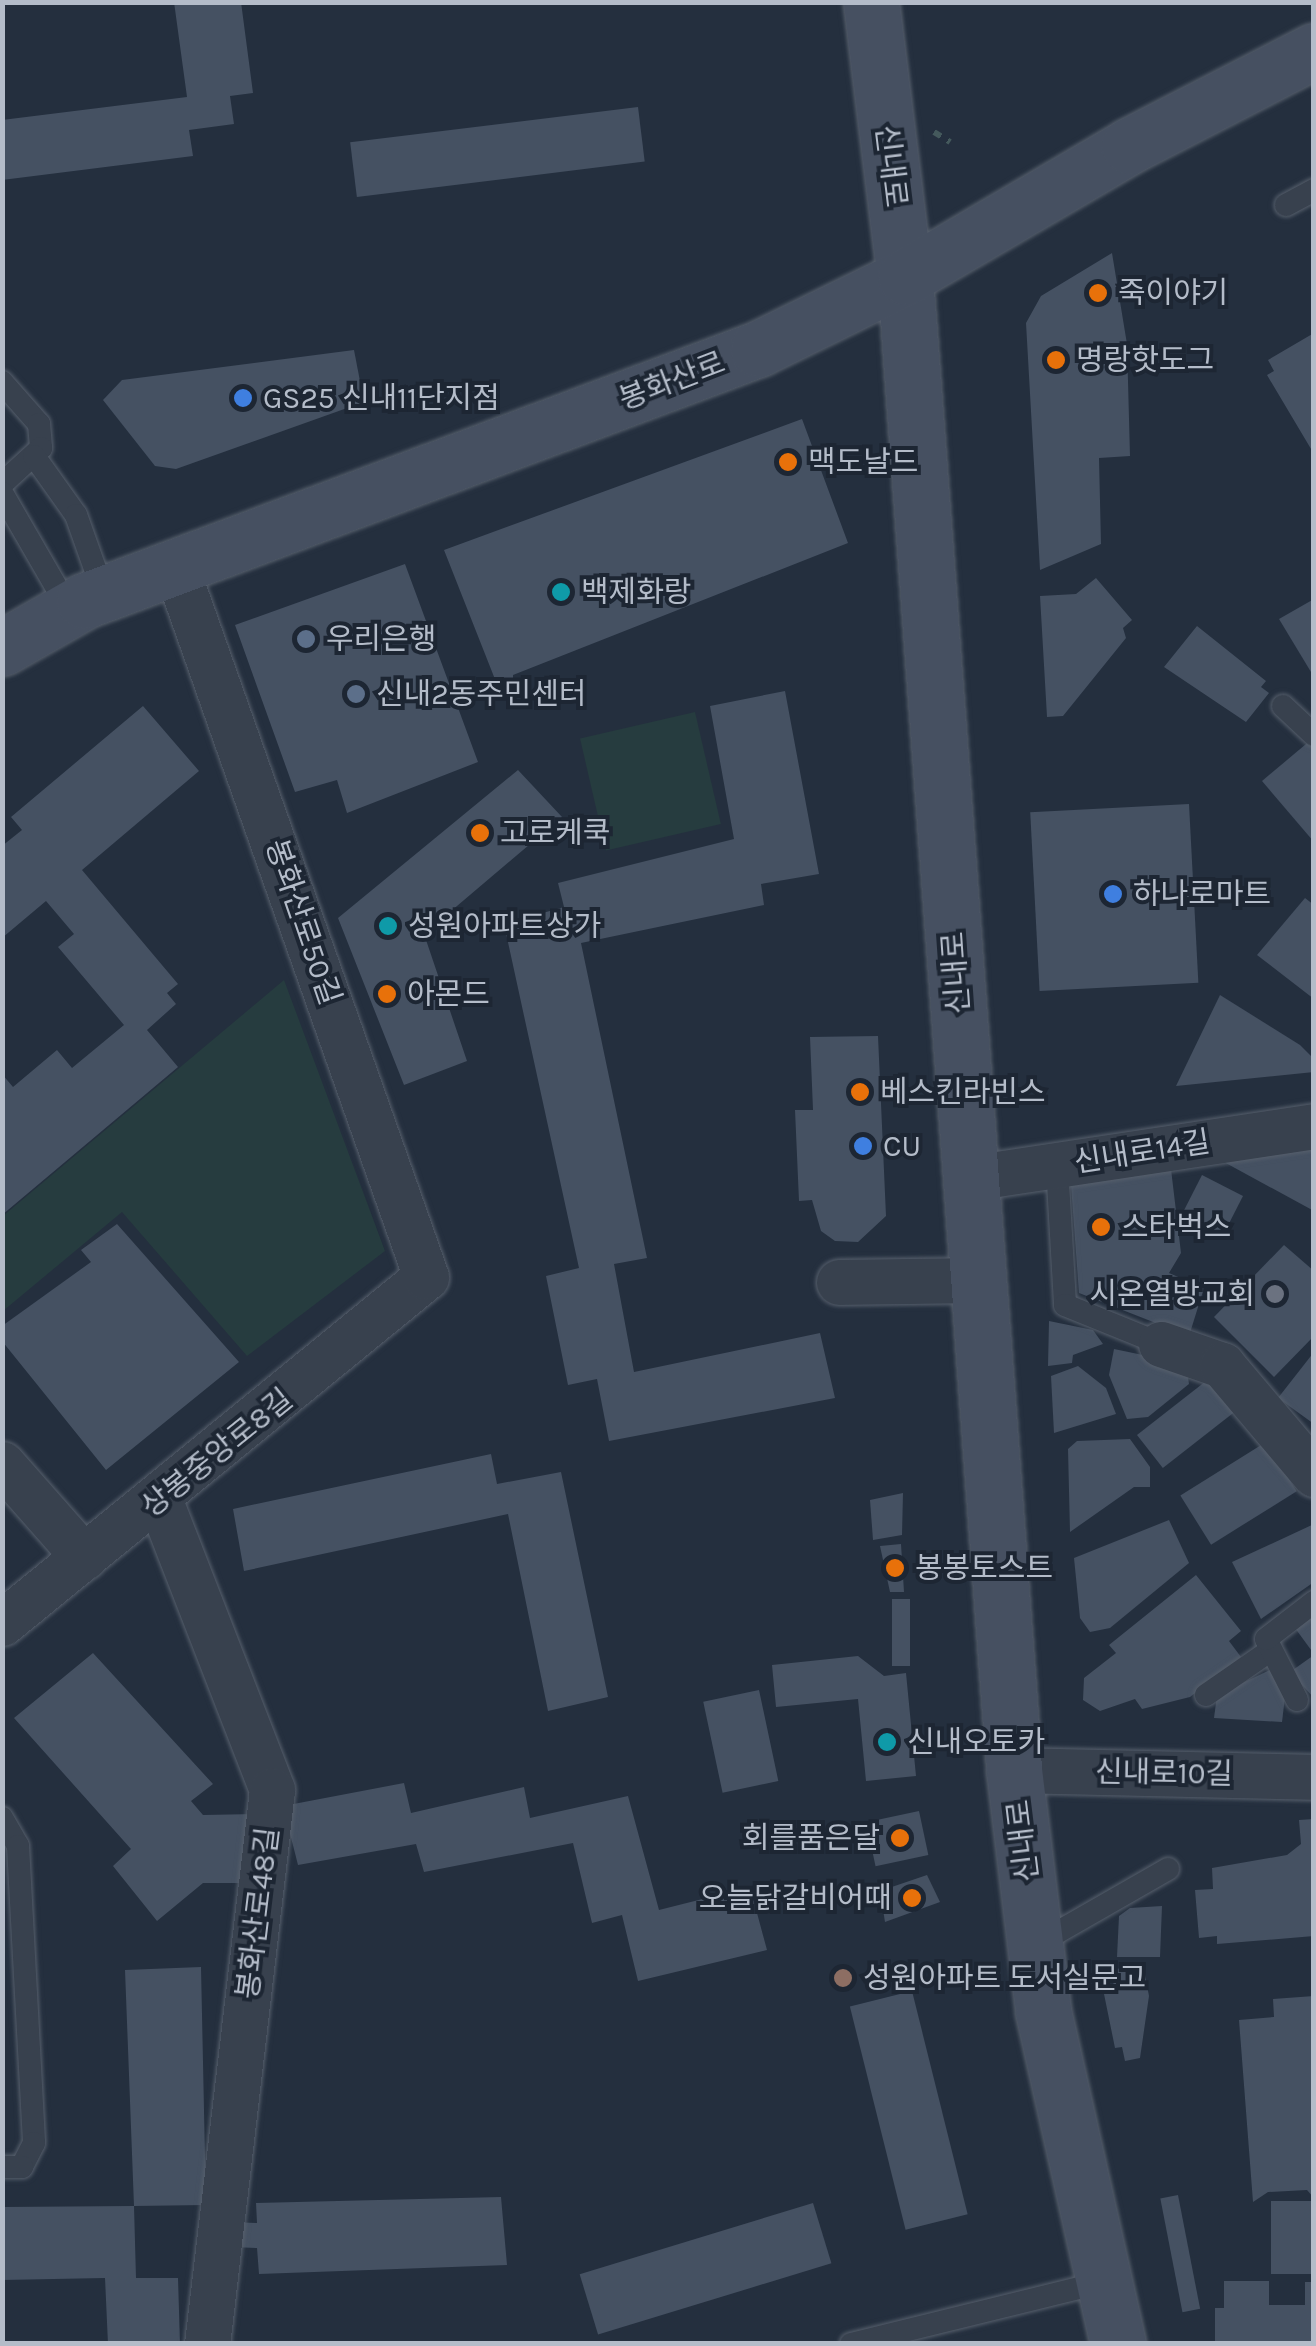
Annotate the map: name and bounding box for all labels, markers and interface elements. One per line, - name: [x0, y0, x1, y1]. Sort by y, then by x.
- street label: 신내로: [868, 123, 914, 209]
- place label: 죽이야기: [1118, 275, 1228, 311]
- marker: 죽이야기: [1087, 282, 1109, 304]
- place label: 명랑핫도그: [1076, 342, 1214, 378]
- street label: 봉화산로: [614, 344, 730, 418]
- marker: 명랑핫도그: [1045, 349, 1067, 371]
- place label: GS25 신내11단지점: [263, 380, 500, 416]
- marker: GS25 신내11단지점: [232, 387, 254, 409]
- place label: 맥도날드: [808, 444, 918, 480]
- marker: 맥도날드: [777, 451, 799, 473]
- place label: 백제화랑: [581, 574, 691, 610]
- marker: 백제화랑: [550, 581, 572, 603]
- place label: 우리은행: [326, 621, 436, 657]
- marker: 우리은행: [295, 628, 317, 650]
- place label: 신내2동주민센터: [376, 676, 587, 712]
- marker: 신내2동주민센터: [345, 683, 367, 705]
- place label: 고로케쿡: [500, 815, 610, 851]
- marker: 고로케쿡: [469, 822, 491, 844]
- street label: 봉화산로50길: [258, 834, 348, 1010]
- place label: 하나로마트: [1133, 876, 1271, 912]
- marker: 하나로마트: [1102, 883, 1124, 905]
- place label: 성원아파트상가: [408, 908, 601, 944]
- marker: 성원아파트상가: [377, 915, 399, 937]
- street label: 신내로: [935, 930, 977, 1016]
- place label: 아몬드: [407, 976, 490, 1012]
- marker: 아몬드: [376, 983, 398, 1005]
- place label: 베스킨라빈스: [880, 1074, 1046, 1110]
- marker: 베스킨라빈스: [849, 1081, 871, 1103]
- street label: 신내로14길: [1071, 1124, 1213, 1180]
- place label: CU: [883, 1128, 921, 1164]
- marker: CU: [852, 1135, 874, 1157]
- place label: 스타벅스: [1121, 1209, 1231, 1245]
- marker: 스타벅스: [1090, 1216, 1112, 1238]
- place label: 시온열방교회: [1089, 1276, 1255, 1312]
- marker: 시온열방교회: [1264, 1283, 1286, 1305]
- street label: 상봉중앙로8길: [134, 1381, 300, 1525]
- place label: 봉봉토스트: [915, 1550, 1053, 1586]
- marker: 봉봉토스트: [884, 1557, 906, 1579]
- place label: 신내오토카: [907, 1724, 1045, 1760]
- marker: 신내오토카: [876, 1731, 898, 1753]
- street label: 신내로10길: [1095, 1754, 1233, 1792]
- street label: 신내로: [1000, 1798, 1046, 1884]
- place label: 회를품은달: [742, 1820, 880, 1856]
- street label: 봉화산로48길: [230, 1825, 286, 2001]
- marker: 회를품은달: [889, 1827, 911, 1849]
- place label: 오늘닭갈비어때: [699, 1880, 892, 1916]
- marker: 오늘닭갈비어때: [901, 1887, 923, 1909]
- place label: 성원아파트 도서실문고: [863, 1960, 1146, 1996]
- marker: 성원아파트 도서실문고: [832, 1967, 854, 1989]

